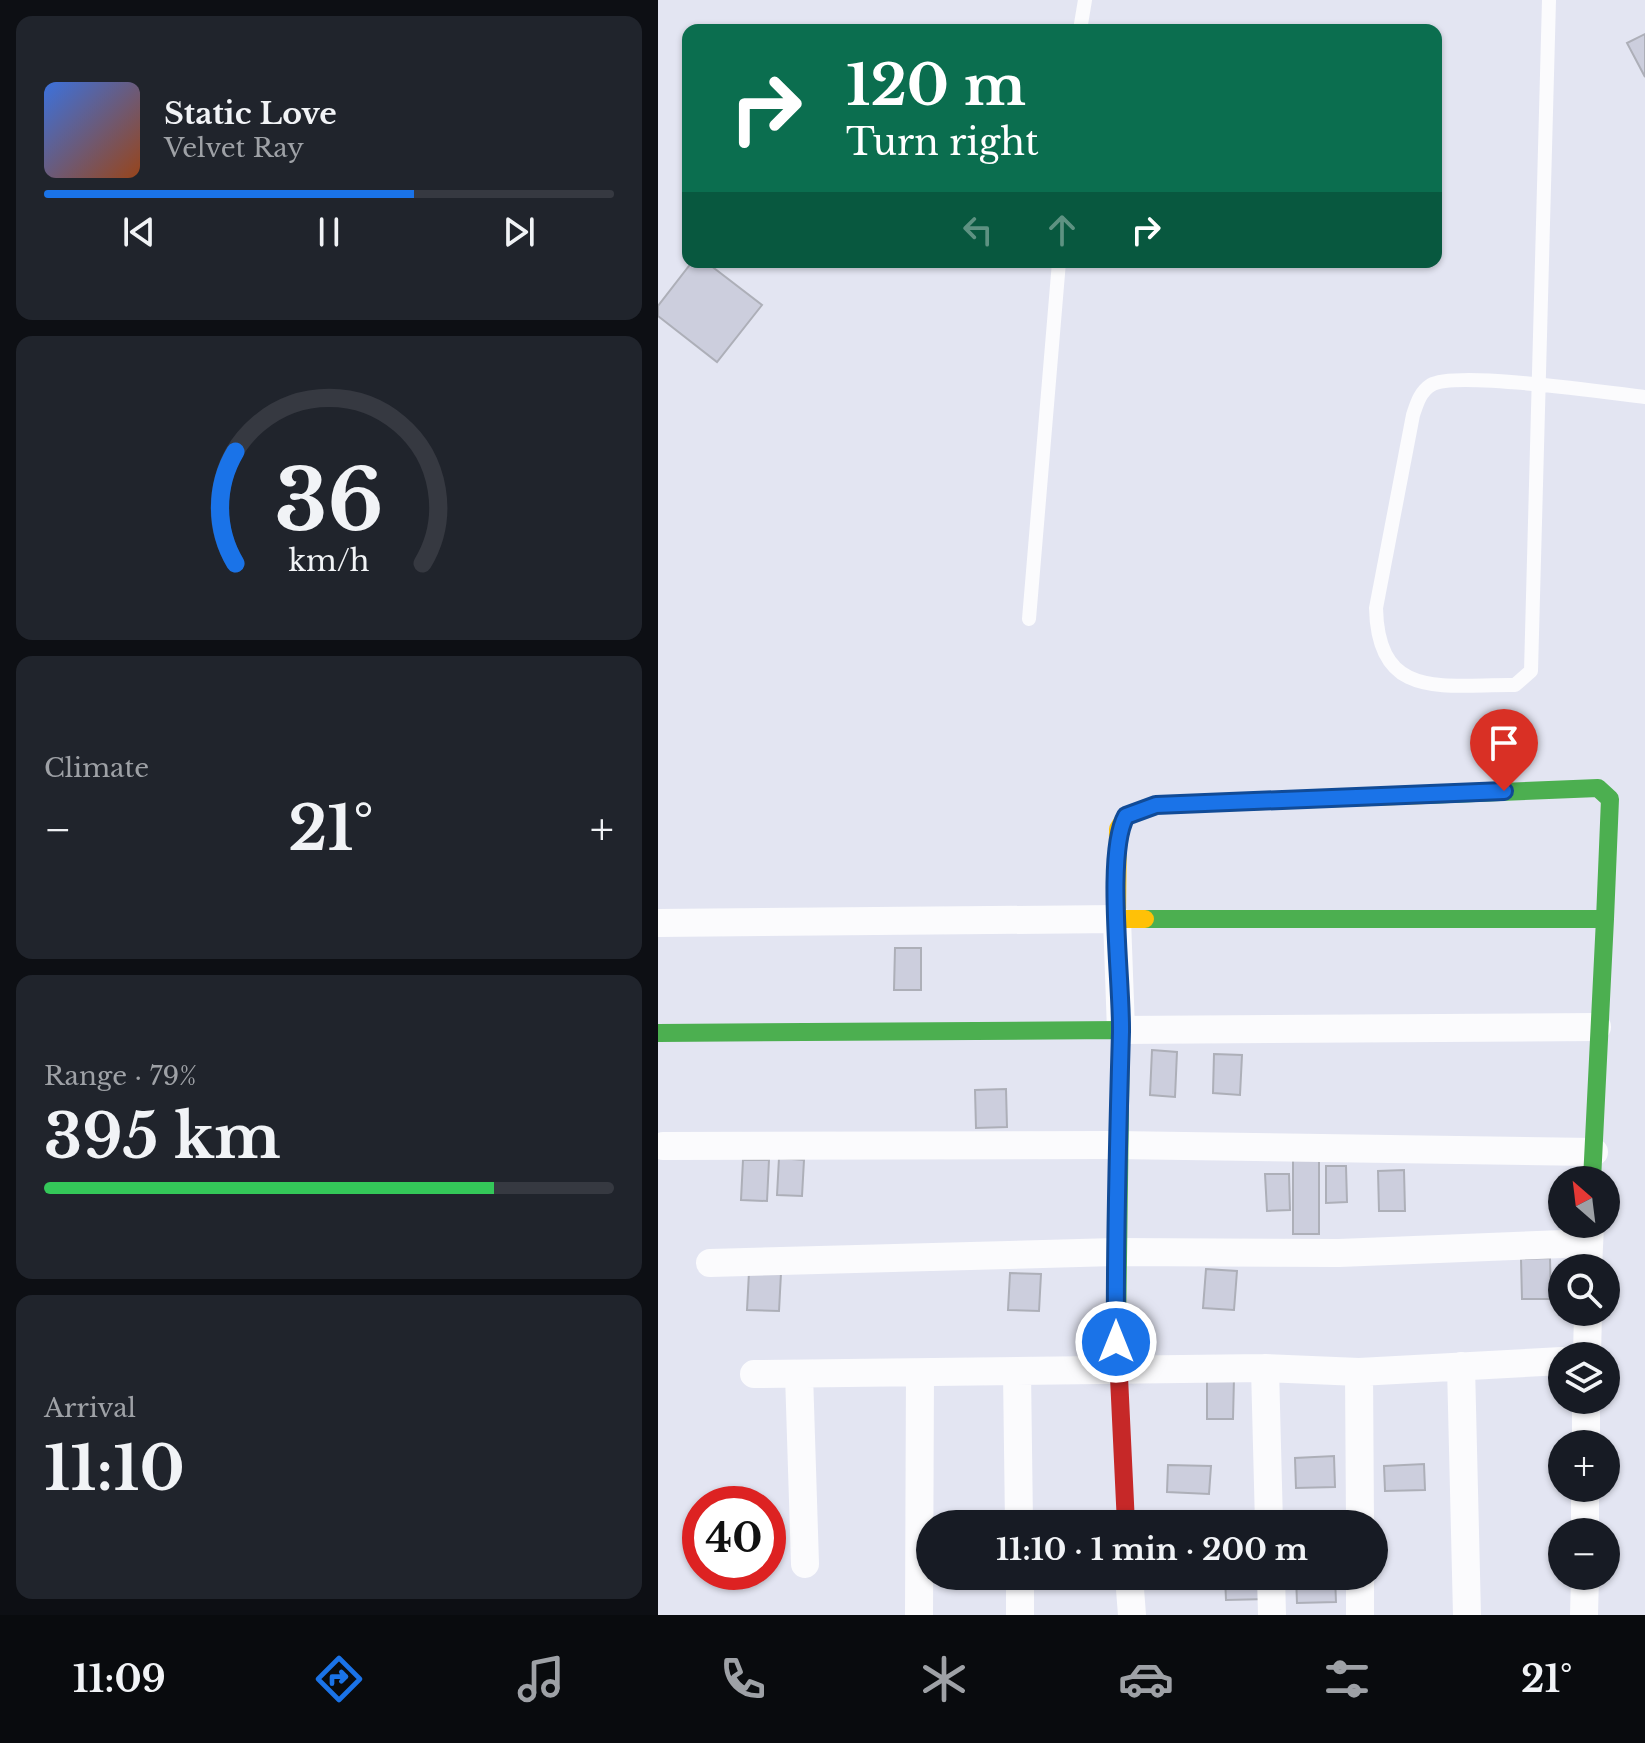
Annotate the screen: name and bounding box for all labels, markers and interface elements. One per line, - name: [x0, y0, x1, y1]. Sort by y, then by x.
- text: 120 m: [846, 51, 1026, 120]
- icon: right: [714, 56, 818, 160]
- text: Static Love: [164, 95, 337, 132]
- text: Turn right: [846, 120, 1039, 165]
- text: Velvet Ray: [164, 132, 304, 164]
- icon: left: [956, 208, 1000, 252]
- icon: ahead: [1040, 208, 1084, 252]
- icon: right: [1124, 208, 1168, 252]
- icon: previous: [117, 210, 161, 254]
- icon: pause: [307, 210, 351, 254]
- icon: next: [497, 210, 541, 254]
- text: 36: [274, 448, 384, 551]
- text: km/h: [288, 543, 370, 579]
- pin: [1470, 709, 1538, 791]
- icon: arrive: [1482, 721, 1526, 765]
- text: Climate: [44, 752, 149, 784]
- text: 21°: [288, 792, 373, 866]
- text: −: [44, 802, 72, 857]
- text: +: [590, 802, 614, 857]
- text: Range · 79%: [44, 1060, 197, 1092]
- text: 395 km: [44, 1100, 281, 1174]
- north arrow: [1548, 1166, 1620, 1238]
- map controls: [1548, 1166, 1620, 1590]
- button: search: [1548, 1254, 1620, 1326]
- position arrow: [1074, 1300, 1158, 1384]
- button: layers: [1548, 1342, 1620, 1414]
- text: Arrival: [44, 1392, 136, 1424]
- button: +: [1548, 1430, 1620, 1502]
- text: 11:10: [44, 1432, 185, 1506]
- speed limit sign: 40: [682, 1486, 786, 1590]
- button: −: [1548, 1518, 1620, 1590]
- text: 11:10 · 1 min · 200 m: [996, 1531, 1308, 1568]
- icon: directions: [311, 1651, 367, 1707]
- icon: music: [513, 1651, 569, 1707]
- icon: phone: [715, 1651, 771, 1707]
- icon: climate: [916, 1651, 972, 1707]
- icon: car: [1118, 1651, 1174, 1707]
- icon: filters: [1319, 1651, 1375, 1707]
- text: 11:09: [73, 1657, 166, 1702]
- text: 21°: [1521, 1657, 1572, 1702]

